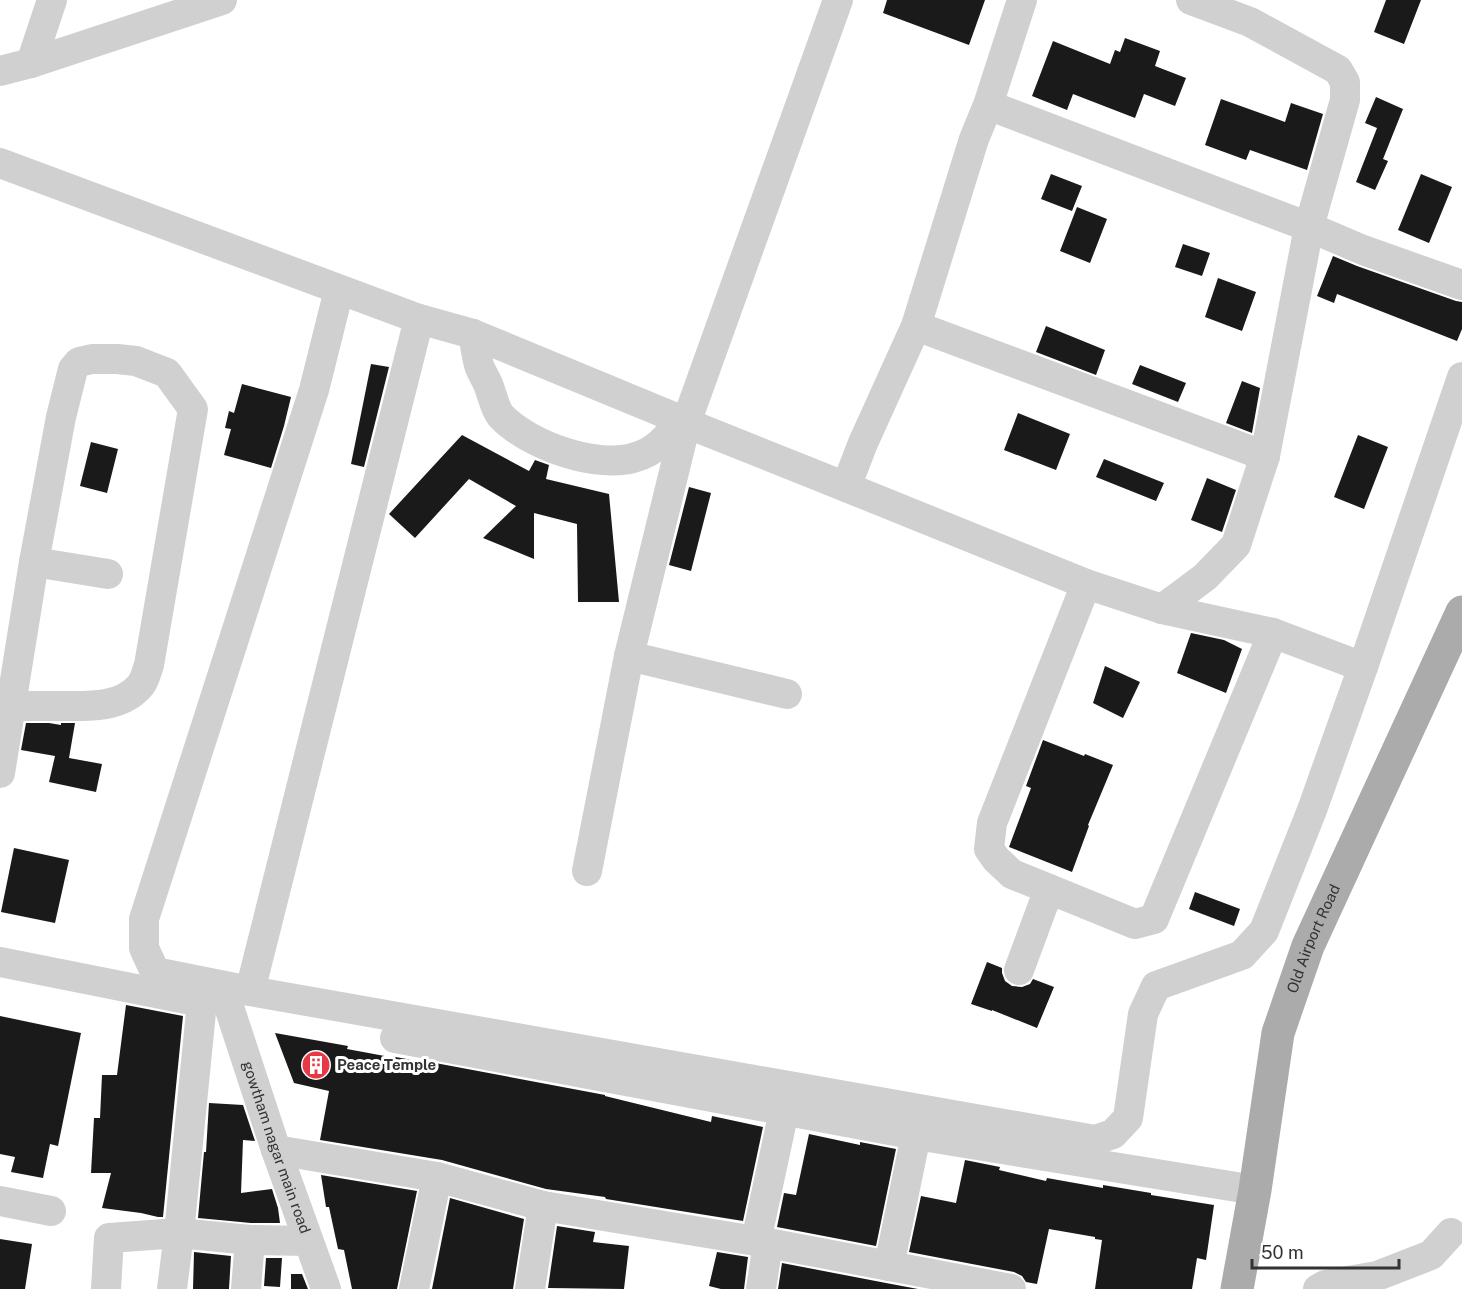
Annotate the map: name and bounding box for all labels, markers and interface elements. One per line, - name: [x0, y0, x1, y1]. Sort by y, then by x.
- street label: Old Airport Road: [1283, 882, 1343, 995]
- building icon: Peace Temple: [300, 1049, 332, 1081]
- place label: Peace Temple: [337, 1056, 436, 1073]
- street label: gowtham nagar main road: [239, 1059, 314, 1236]
- scale bar: [1252, 1232, 1399, 1270]
- text: 50 m: [1261, 1242, 1304, 1263]

